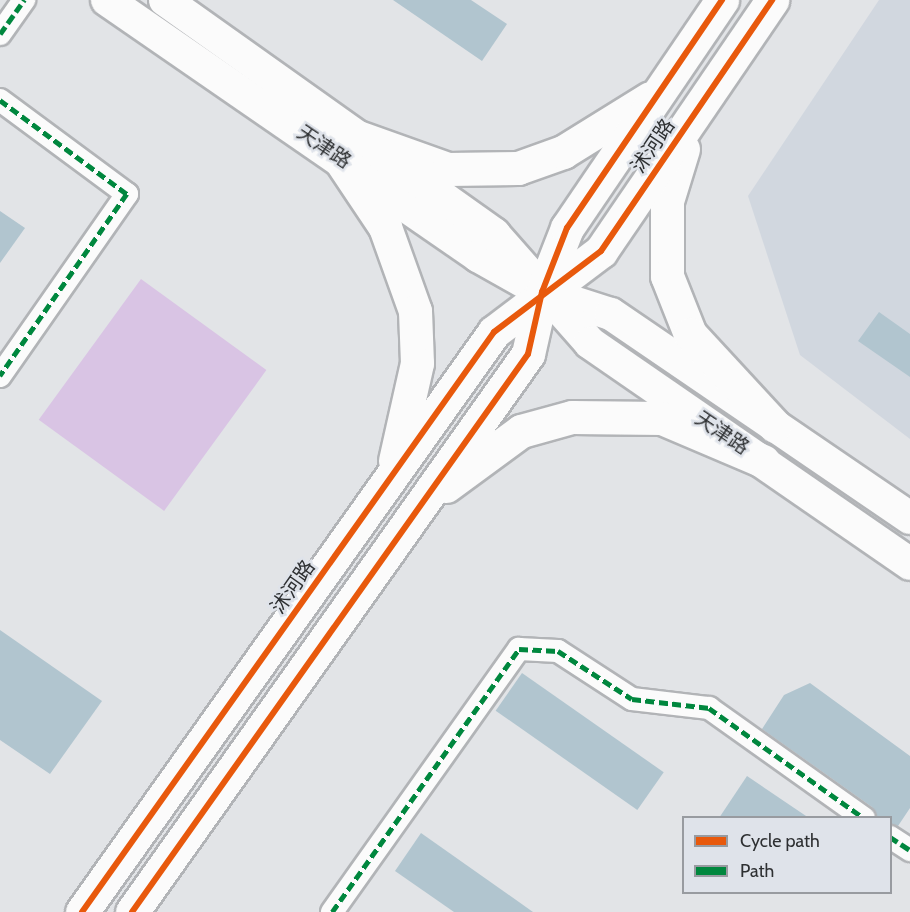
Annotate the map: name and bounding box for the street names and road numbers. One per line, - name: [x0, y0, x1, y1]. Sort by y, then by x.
- street label: 沭河路: [626, 114, 680, 178]
- street label: 天津路: [292, 120, 356, 174]
- street label: 天津路: [690, 406, 754, 460]
- street label: 沭河路: [266, 556, 320, 618]

